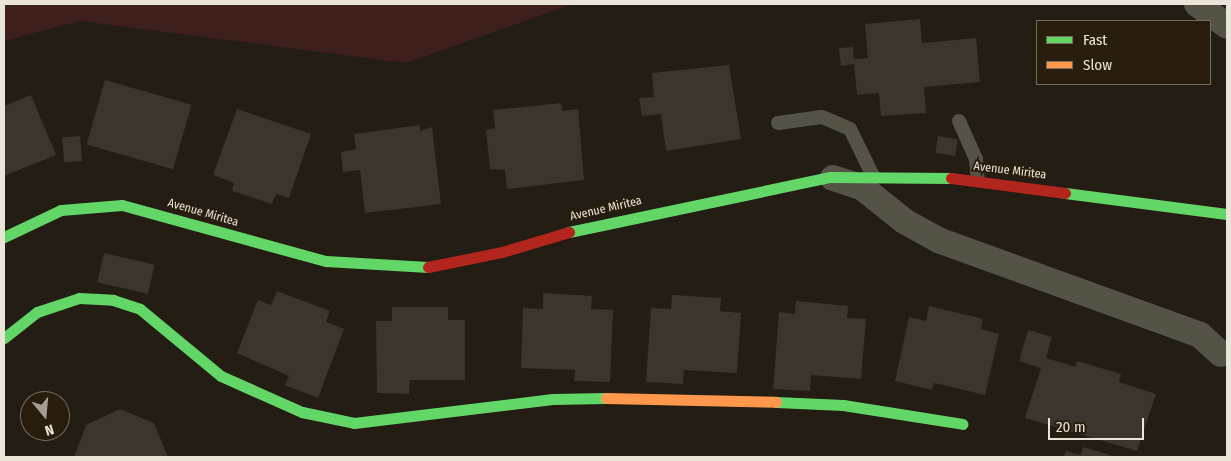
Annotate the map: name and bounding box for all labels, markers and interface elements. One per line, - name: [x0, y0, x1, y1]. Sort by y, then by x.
- legend: [1036, 20, 1211, 85]
- text: Fast: [1083, 31, 1107, 49]
- text: Slow: [1083, 56, 1112, 74]
- street label: Avenue Miritea: [973, 159, 1047, 183]
- street label: Avenue Miritea: [569, 194, 643, 224]
- street label: Avenue Miritea: [166, 196, 240, 230]
- north arrow: [20, 391, 70, 441]
- scale bar: [1051, 408, 1147, 440]
- text: 20 m: [1056, 418, 1086, 436]
- text: N: [43, 421, 56, 439]

